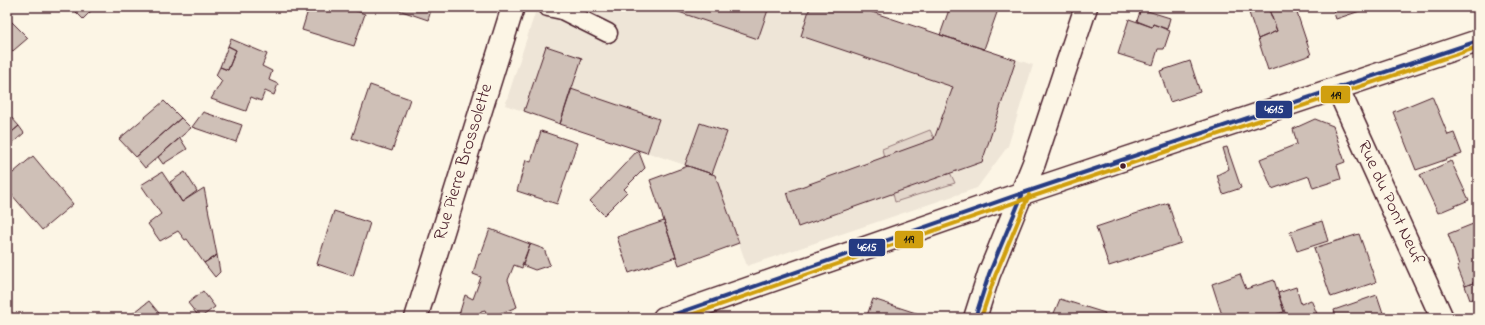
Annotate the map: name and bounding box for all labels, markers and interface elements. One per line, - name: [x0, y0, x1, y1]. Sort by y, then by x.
- street label: Rue Pierre Brossolette: [428, 80, 500, 244]
- line badge: 119: [1320, 85, 1351, 104]
- text: 119: [1331, 88, 1342, 104]
- line badge: 4615: [1255, 100, 1293, 119]
- text: 4615: [1263, 102, 1284, 118]
- street label: Rue du Pont Neuf: [1350, 137, 1430, 270]
- unlabelled marker: [1118, 161, 1128, 171]
- line badge: 119: [894, 230, 924, 249]
- text: 119: [904, 232, 915, 248]
- line badge: 4615: [848, 238, 886, 257]
- text: 4615: [856, 240, 877, 256]

